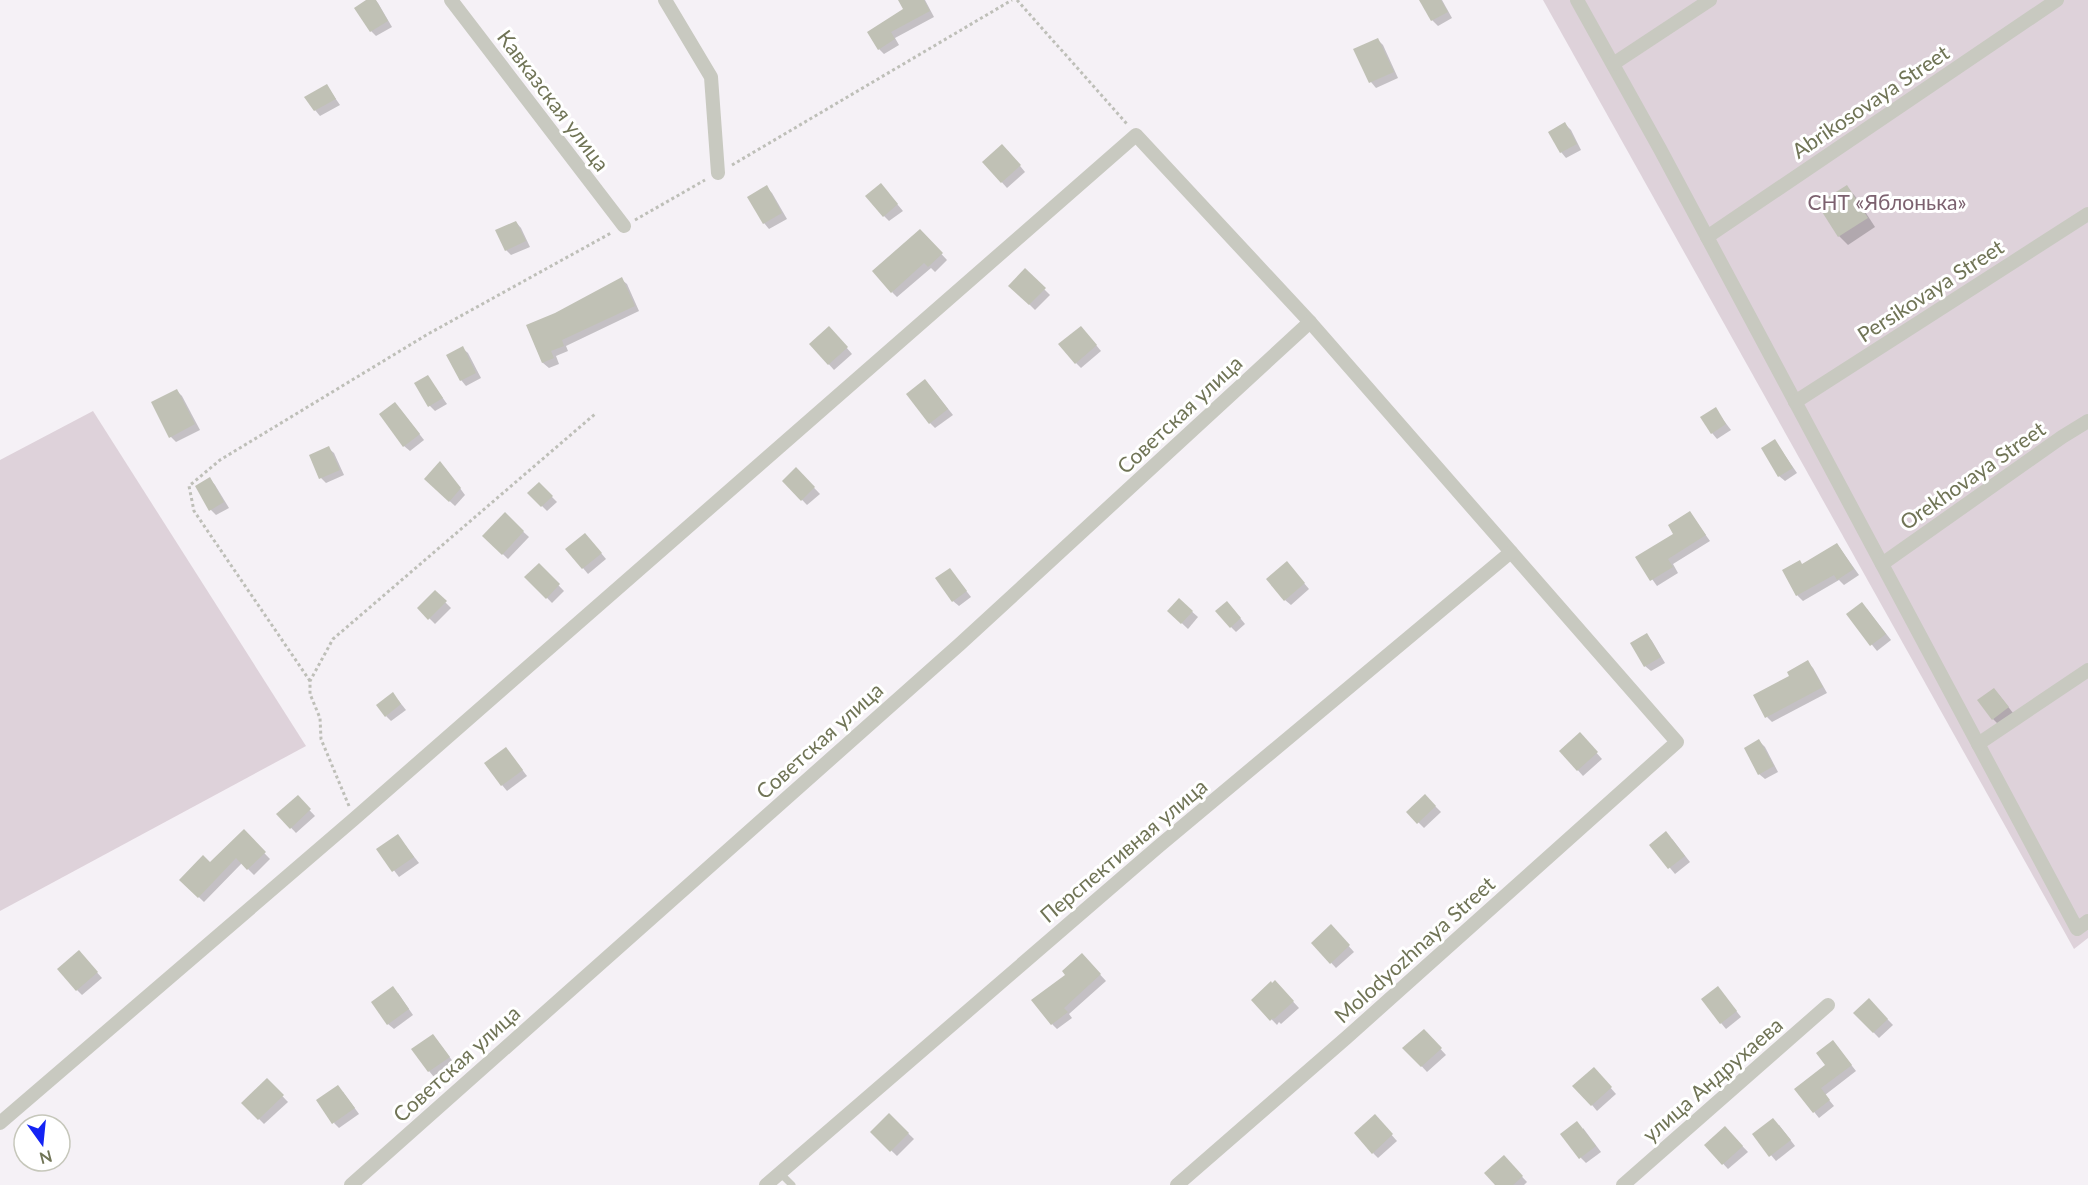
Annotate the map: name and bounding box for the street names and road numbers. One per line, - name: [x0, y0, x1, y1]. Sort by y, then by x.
- street label: Кавказская улица: [493, 25, 615, 175]
- street label: Abrikosovaya Street: [1787, 39, 1954, 163]
- street label: Persikovaya Street: [1852, 233, 2008, 347]
- street label: Советская улица: [1111, 350, 1247, 478]
- street label: Orekhovaya Street: [1895, 415, 2050, 534]
- street label: Советская улица: [751, 677, 887, 803]
- street label: Перспективная улица: [1034, 773, 1212, 927]
- street label: Molodyozhnaya Street: [1329, 870, 1500, 1027]
- street label: Советская улица: [388, 1000, 524, 1126]
- street label: улица Андрухаева: [1637, 1012, 1787, 1146]

